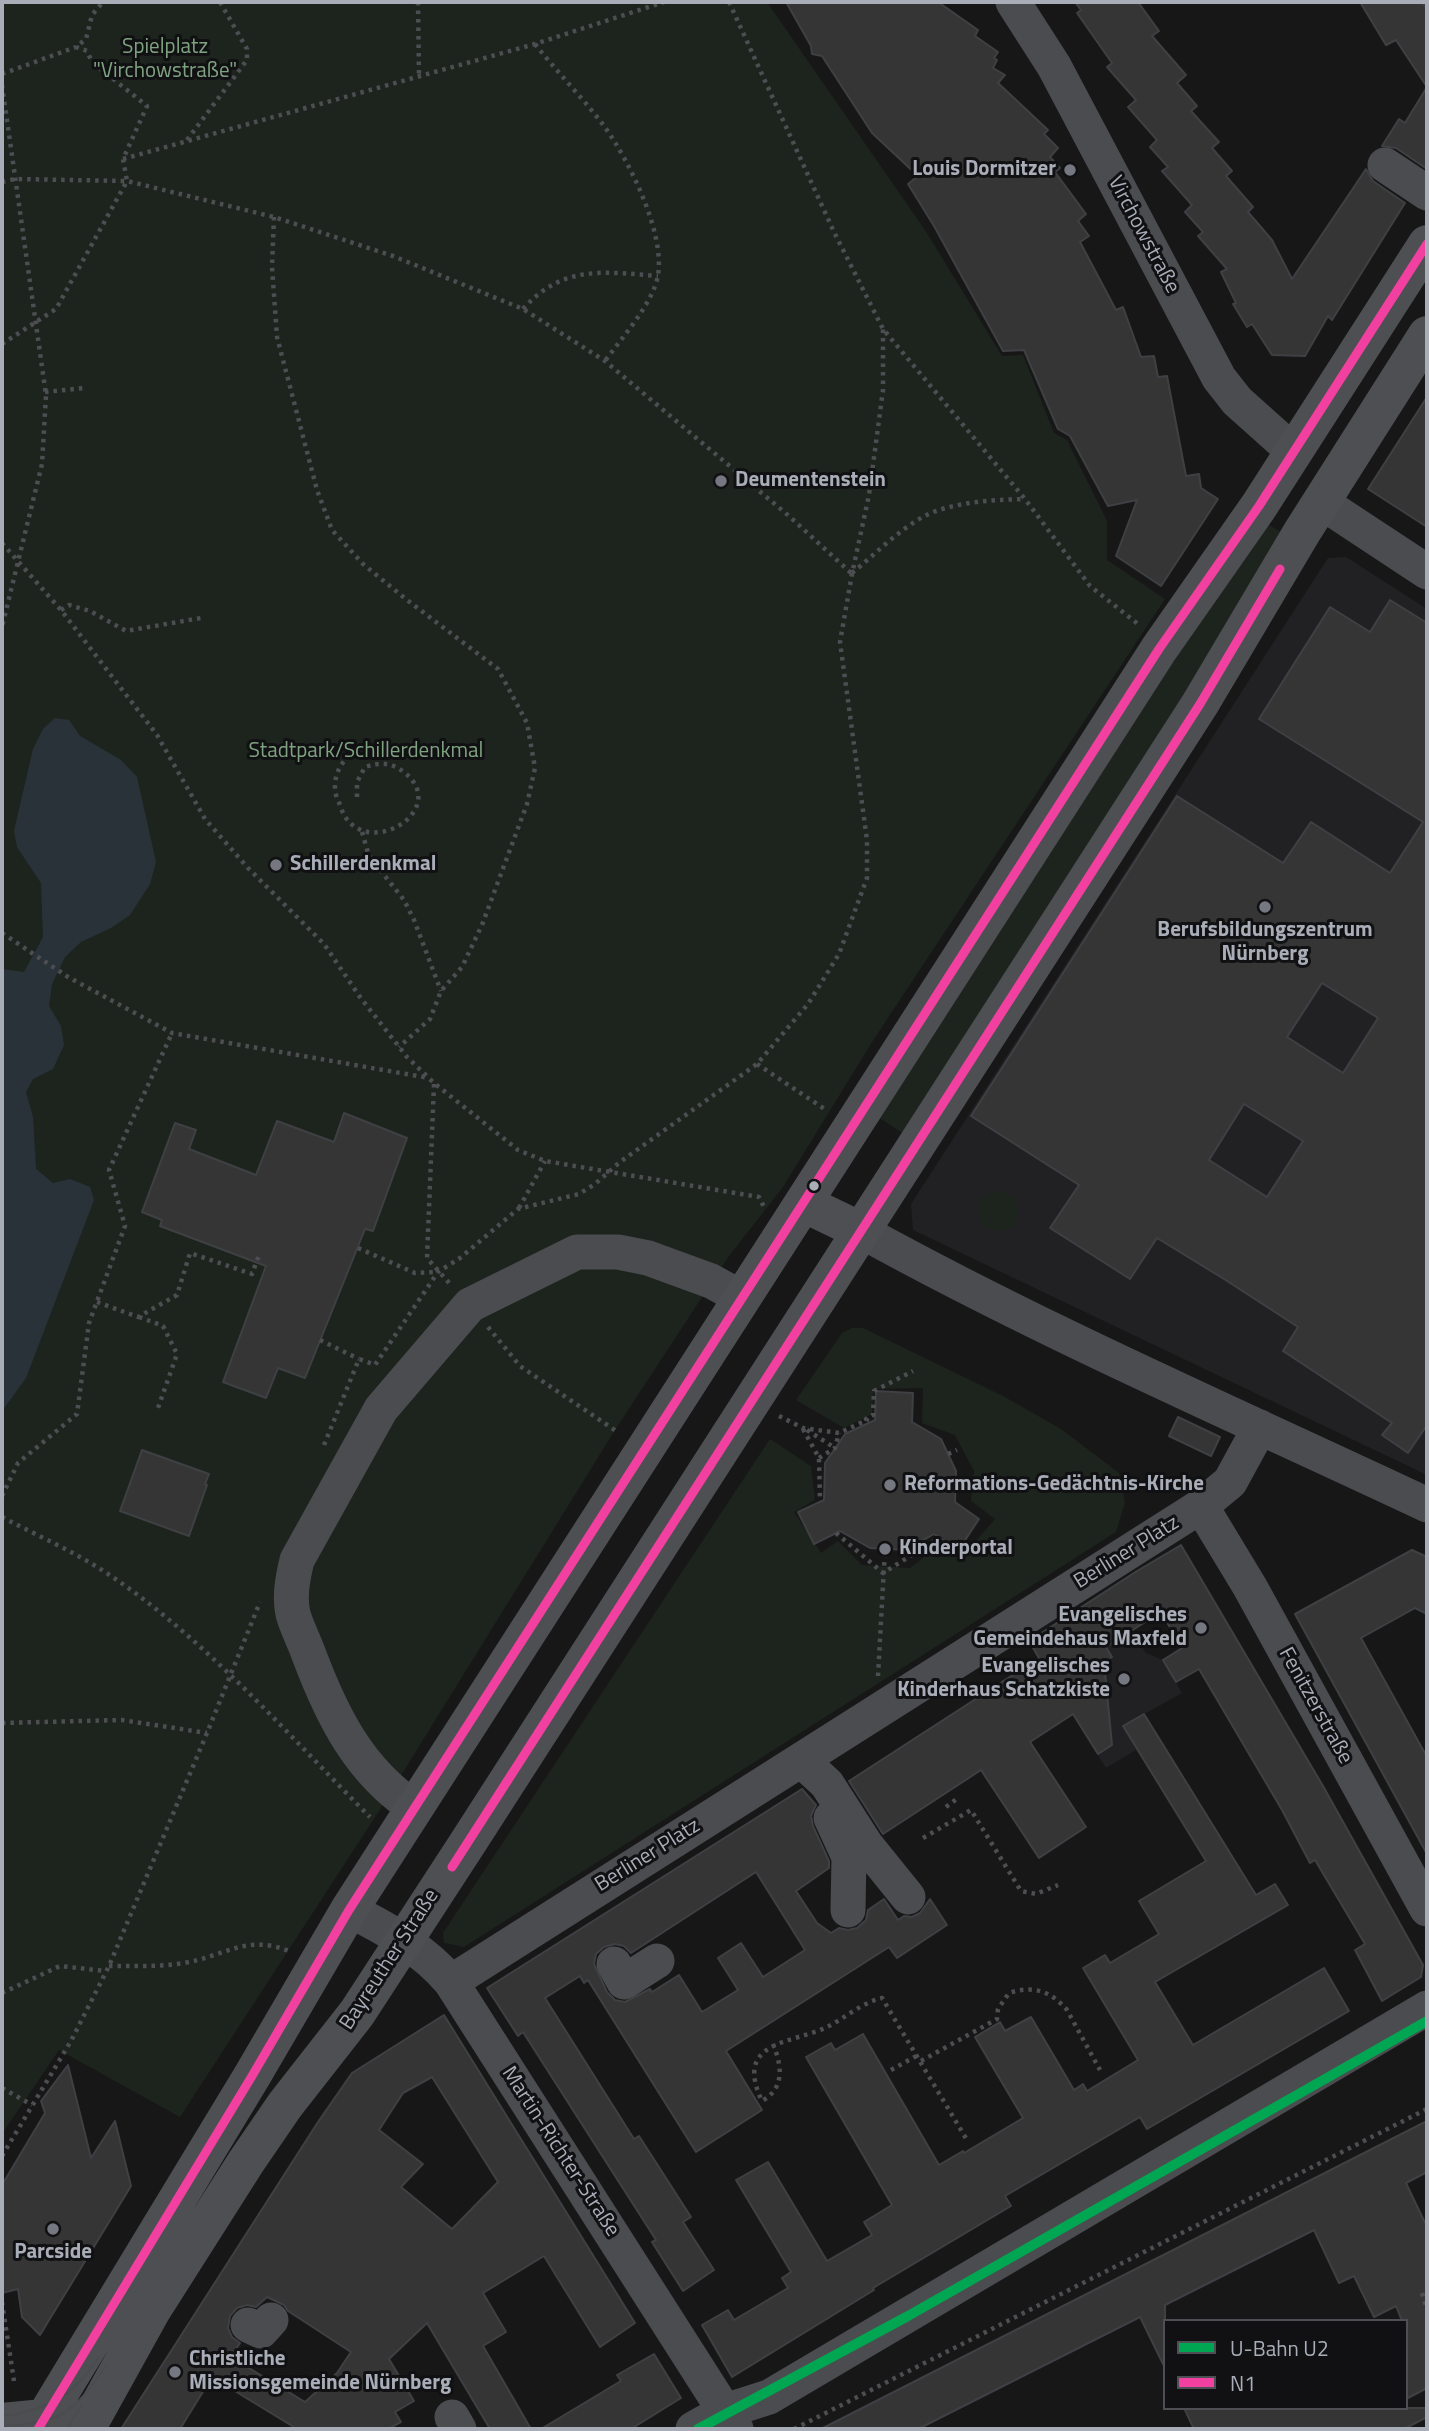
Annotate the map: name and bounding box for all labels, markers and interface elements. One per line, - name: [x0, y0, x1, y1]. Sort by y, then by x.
- park label: Spielplatz "Virchowstraße": [93, 35, 237, 85]
- place label: Louis Dormitzer: [912, 157, 1056, 183]
- marker: Louis Dormitzer: [1062, 162, 1078, 178]
- street label: Virchowstraße: [1102, 172, 1184, 298]
- place label: Deumentenstein: [735, 468, 886, 494]
- marker: Deumentenstein: [713, 473, 729, 489]
- park label: Stadtpark/Schillerdenkmal: [249, 739, 483, 765]
- place label: Schillerdenkmal: [290, 852, 436, 878]
- marker: Schillerdenkmal: [268, 857, 284, 873]
- marker: Berufsbildungszentrum Nürnberg: [1257, 899, 1273, 915]
- place label: Berufsbildungszentrum Nürnberg: [1157, 918, 1373, 968]
- unlabelled marker: [807, 1179, 821, 1193]
- place label: Reformations-Gedächtnis-Kirche: [904, 1472, 1204, 1498]
- marker: Reformations-Gedächtnis-Kirche: [882, 1477, 898, 1493]
- street label: Berliner Platz: [1070, 1511, 1184, 1595]
- place label: Kinderportal: [899, 1536, 1013, 1562]
- marker: Kinderportal: [877, 1541, 893, 1557]
- place label: Evangelisches Gemeindehaus Maxfeld: [973, 1603, 1187, 1653]
- marker: Evangelisches Gemeindehaus Maxfeld: [1193, 1620, 1209, 1636]
- street label: Fenitzerstraße: [1273, 1643, 1357, 1769]
- place label: Evangelisches Kinderhaus Schatzkiste: [897, 1654, 1110, 1704]
- marker: Evangelisches Kinderhaus Schatzkiste: [1116, 1671, 1132, 1687]
- street label: Berliner Platz: [591, 1814, 705, 1898]
- street label: Bayreuther Straße: [335, 1885, 445, 2035]
- street label: Martin-Richter-Straße: [496, 2062, 624, 2242]
- marker: Parcside: [45, 2221, 61, 2237]
- place label: Parcside: [14, 2240, 92, 2266]
- legend: [1163, 2319, 1408, 2410]
- text: U-Bahn U2: [1230, 2332, 1329, 2364]
- place label: Christliche Missionsgemeinde Nürnberg: [189, 2347, 451, 2397]
- marker: Christliche Missionsgemeinde Nürnberg: [167, 2364, 183, 2380]
- text: N1: [1230, 2367, 1256, 2399]

